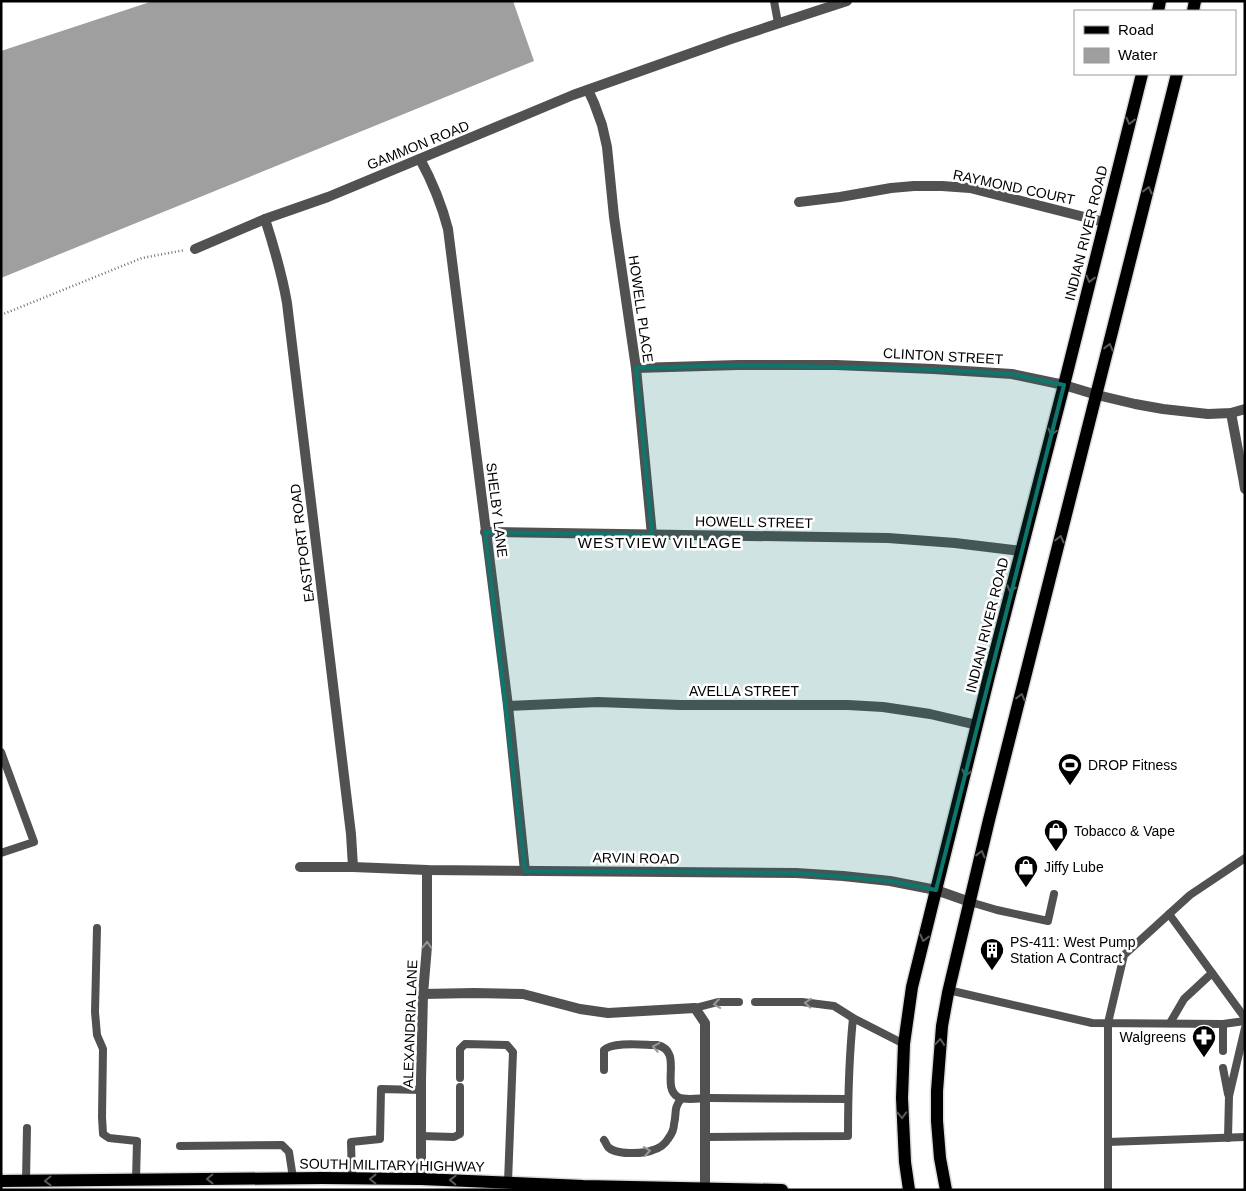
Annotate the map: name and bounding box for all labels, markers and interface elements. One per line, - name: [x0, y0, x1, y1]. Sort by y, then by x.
- legend: [1074, 10, 1236, 75]
- text: Road: [1118, 21, 1154, 38]
- text: Water: [1118, 46, 1157, 63]
- street label: GAMMON ROAD: [365, 117, 471, 173]
- one-way arrow: [1125, 117, 1136, 125]
- street label: INDIAN RIVER ROAD: [1061, 164, 1111, 302]
- street label: RAYMOND COURT: [952, 166, 1077, 208]
- one-way arrow: [1142, 186, 1152, 194]
- street label: HOWELL PLACE: [626, 254, 656, 364]
- one-way arrow: [1085, 274, 1096, 283]
- one-way arrow: [1103, 344, 1113, 352]
- street label: CLINTON STREET: [883, 345, 1004, 367]
- one-way arrow: [1047, 428, 1058, 437]
- street label: SHELBY LANE: [483, 462, 511, 558]
- street label: EASTPORT ROAD: [287, 483, 317, 603]
- street label: HOWELL STREET: [695, 513, 813, 531]
- district label: WESTVIEW VILLAGE: [578, 534, 742, 551]
- one-way arrow: [1054, 535, 1065, 544]
- street label: INDIAN RIVER ROAD: [962, 556, 1012, 694]
- one-way arrow: [1006, 585, 1017, 594]
- street label: AVELLA STREET: [689, 683, 800, 699]
- one-way arrow: [1015, 693, 1025, 701]
- sports icon: DROP Fitness: [1057, 752, 1083, 786]
- place label: DROP Fitness: [1088, 757, 1177, 773]
- one-way arrow: [961, 768, 971, 776]
- shop icon: Tobacco & Vape: [1043, 818, 1069, 852]
- place label: Tobacco & Vape: [1074, 823, 1175, 839]
- street label: ARVIN ROAD: [592, 849, 680, 867]
- one-way arrow: [975, 850, 986, 859]
- shop icon: Jiffy Lube: [1013, 854, 1039, 888]
- place label: Jiffy Lube: [1044, 859, 1104, 875]
- one-way arrow: [919, 933, 930, 942]
- place label: PS-411: West Pump Station A Contract: [1010, 934, 1136, 966]
- building icon: PS-411: West Pump Station A Contract: [979, 937, 1005, 971]
- one-way arrow: [421, 941, 432, 949]
- street label: ALEXANDRIA LANE: [400, 960, 420, 1088]
- one-way arrow: [713, 998, 722, 1008]
- one-way arrow: [804, 998, 812, 1009]
- pharmacy icon: Walgreens: [1191, 1024, 1217, 1058]
- place label: Walgreens: [1120, 1029, 1186, 1045]
- one-way arrow: [935, 1038, 946, 1046]
- one-way arrow: [652, 1042, 661, 1052]
- one-way arrow: [897, 1112, 907, 1120]
- one-way arrow: [643, 1146, 652, 1156]
- street label: SOUTH MILITARY HIGHWAY: [299, 1155, 485, 1175]
- one-way arrow: [368, 1173, 376, 1184]
- one-way arrow: [206, 1174, 214, 1184]
- one-way arrow: [449, 1175, 457, 1186]
- one-way arrow: [43, 1176, 51, 1186]

